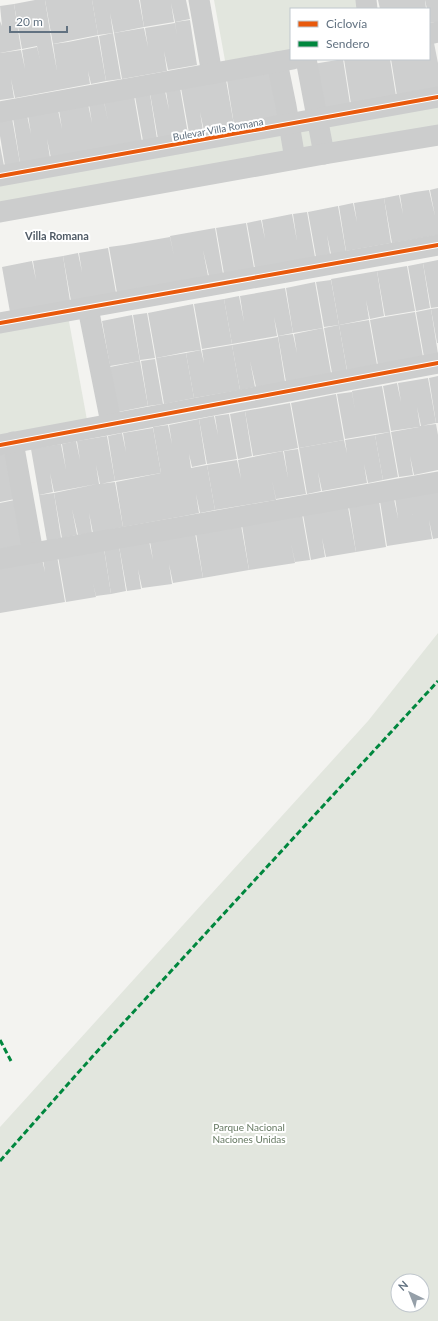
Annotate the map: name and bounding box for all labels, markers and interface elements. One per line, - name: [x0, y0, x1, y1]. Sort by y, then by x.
- scale bar: [10, 8, 67, 34]
- legend: [290, 8, 430, 60]
- text: 20 m: [16, 14, 43, 29]
- text: Ciclovía: [326, 16, 367, 31]
- text: Sendero: [326, 36, 370, 51]
- street label: Bulevar Villa Romana: [172, 115, 264, 143]
- district label: Villa Romana: [24, 229, 89, 242]
- park label: Parque Nacional Naciones Unidas: [212, 1121, 286, 1145]
- north arrow: [390, 1273, 430, 1313]
- text: N: [395, 1278, 410, 1293]

